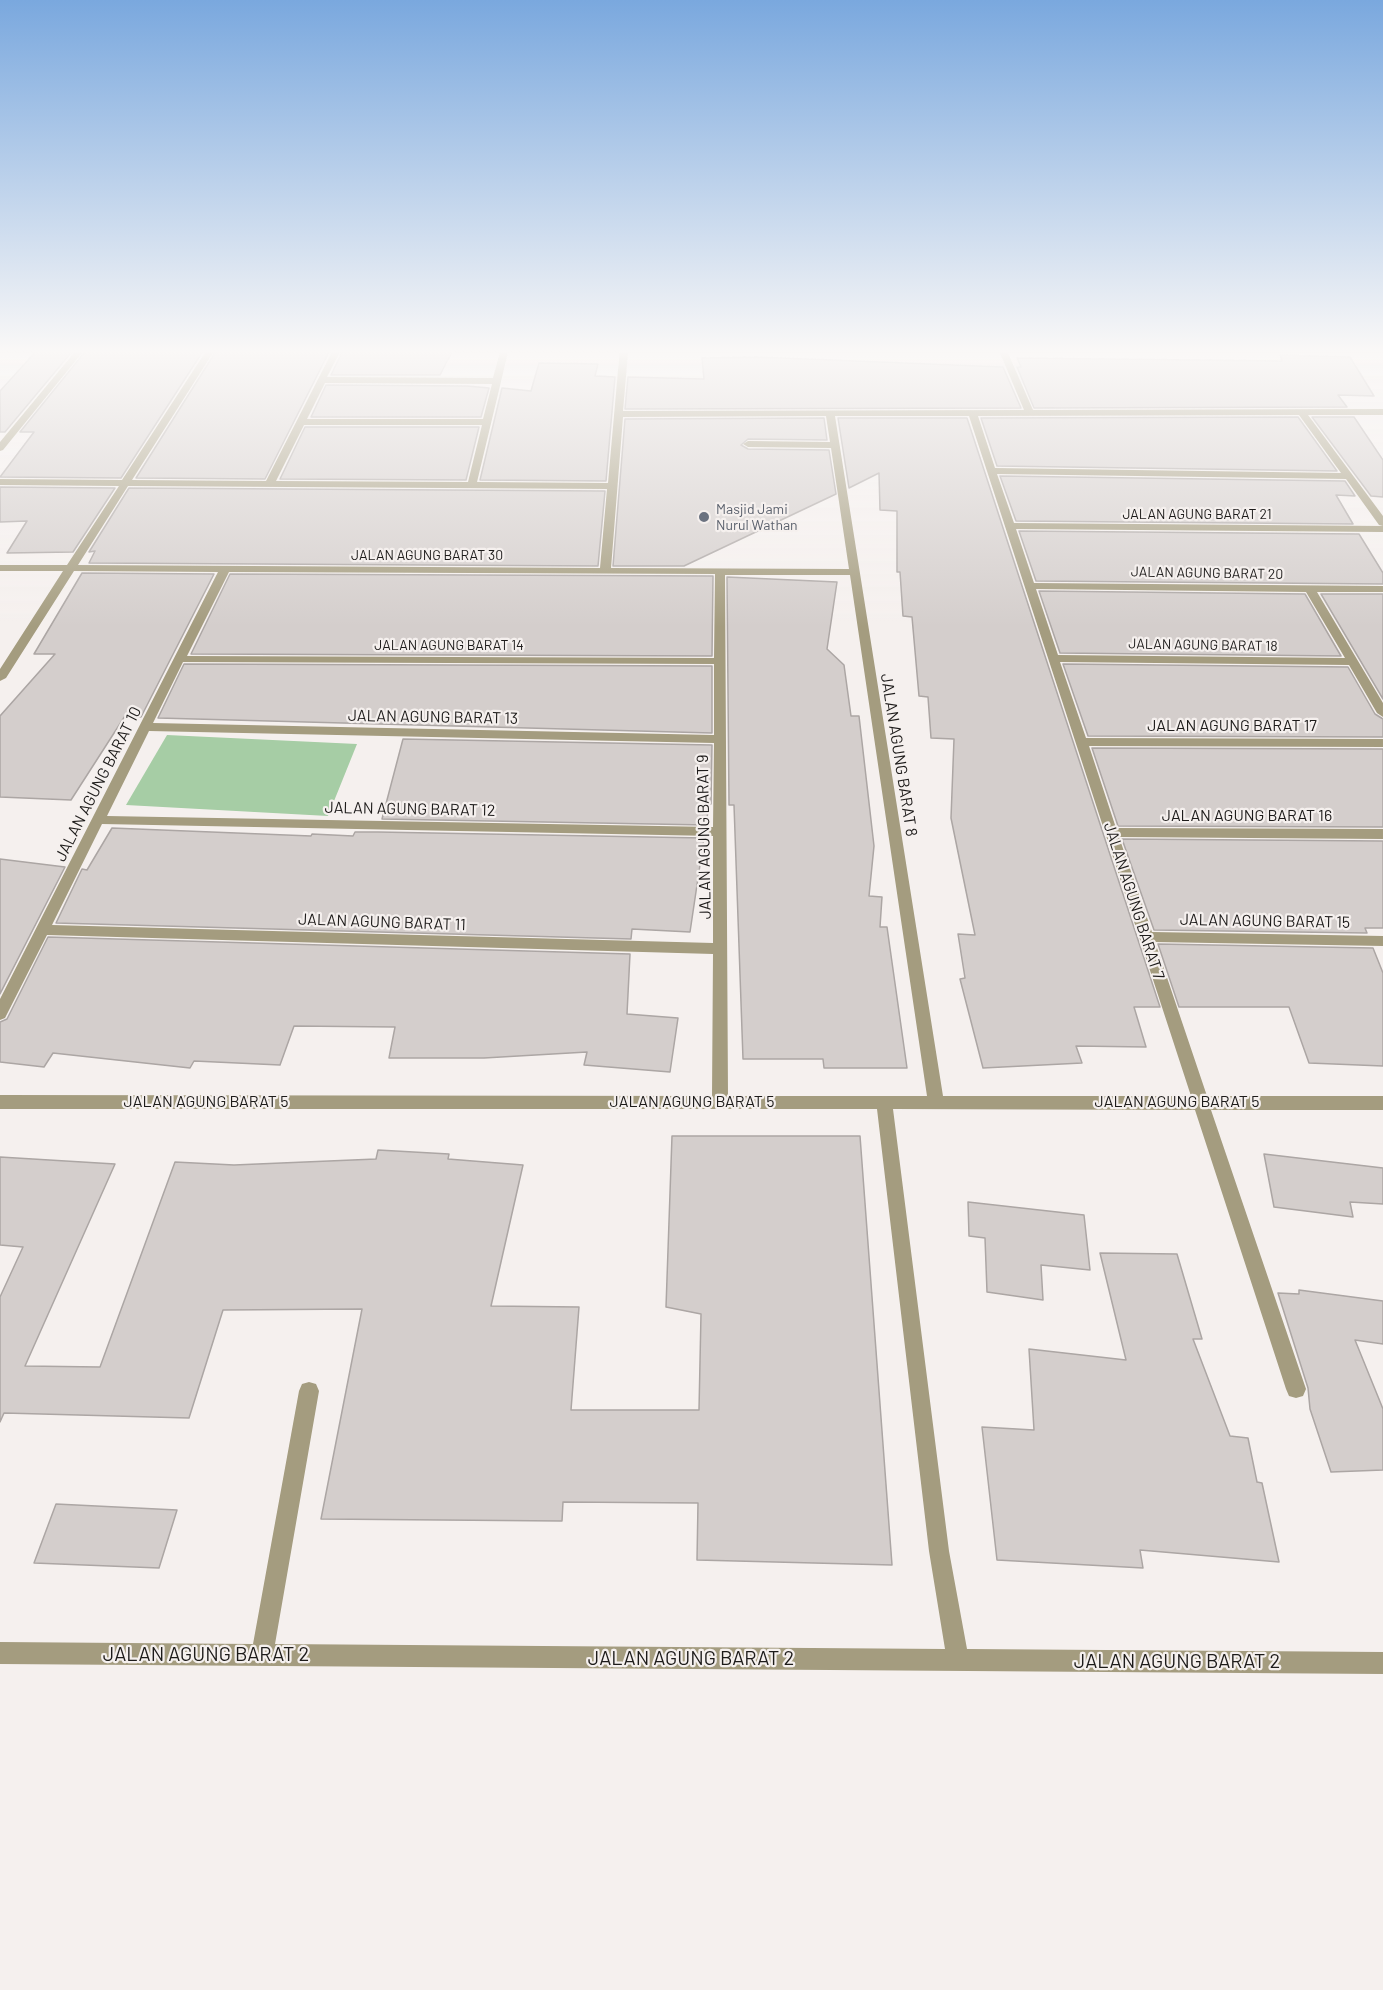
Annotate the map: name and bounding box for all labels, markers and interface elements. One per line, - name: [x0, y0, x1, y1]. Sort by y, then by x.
- place label: Masjid Jami Nurul Wathan: [716, 501, 798, 534]
- street label: JALAN AGUNG BARAT 21: [1122, 506, 1272, 522]
- marker: Masjid Jami Nurul Wathan: [697, 510, 711, 524]
- street label: JALAN AGUNG BARAT 30: [351, 547, 503, 563]
- street label: JALAN AGUNG BARAT 20: [1131, 563, 1283, 583]
- street label: JALAN AGUNG BARAT 18: [1128, 635, 1278, 655]
- street label: JALAN AGUNG BARAT 14: [374, 637, 524, 653]
- street label: JALAN AGUNG BARAT 8: [877, 672, 921, 838]
- street label: JALAN AGUNG BARAT 10: [51, 703, 145, 865]
- street label: JALAN AGUNG BARAT 13: [348, 706, 518, 728]
- street label: JALAN AGUNG BARAT 17: [1147, 716, 1317, 736]
- street label: JALAN AGUNG BARAT 9: [693, 754, 715, 920]
- street label: JALAN AGUNG BARAT 12: [324, 798, 496, 820]
- street label: JALAN AGUNG BARAT 16: [1162, 806, 1332, 826]
- street label: JALAN AGUNG BARAT 7: [1100, 820, 1168, 982]
- street label: JALAN AGUNG BARAT 11: [298, 909, 466, 935]
- street label: JALAN AGUNG BARAT 15: [1180, 910, 1350, 932]
- street label: JALAN AGUNG BARAT 5: [124, 1092, 288, 1112]
- street label: JALAN AGUNG BARAT 5: [610, 1092, 774, 1112]
- street label: JALAN AGUNG BARAT 5: [1095, 1092, 1259, 1112]
- street label: JALAN AGUNG BARAT 2: [103, 1642, 309, 1666]
- street label: JALAN AGUNG BARAT 2: [588, 1646, 794, 1670]
- street label: JALAN AGUNG BARAT 2: [1074, 1649, 1280, 1673]

